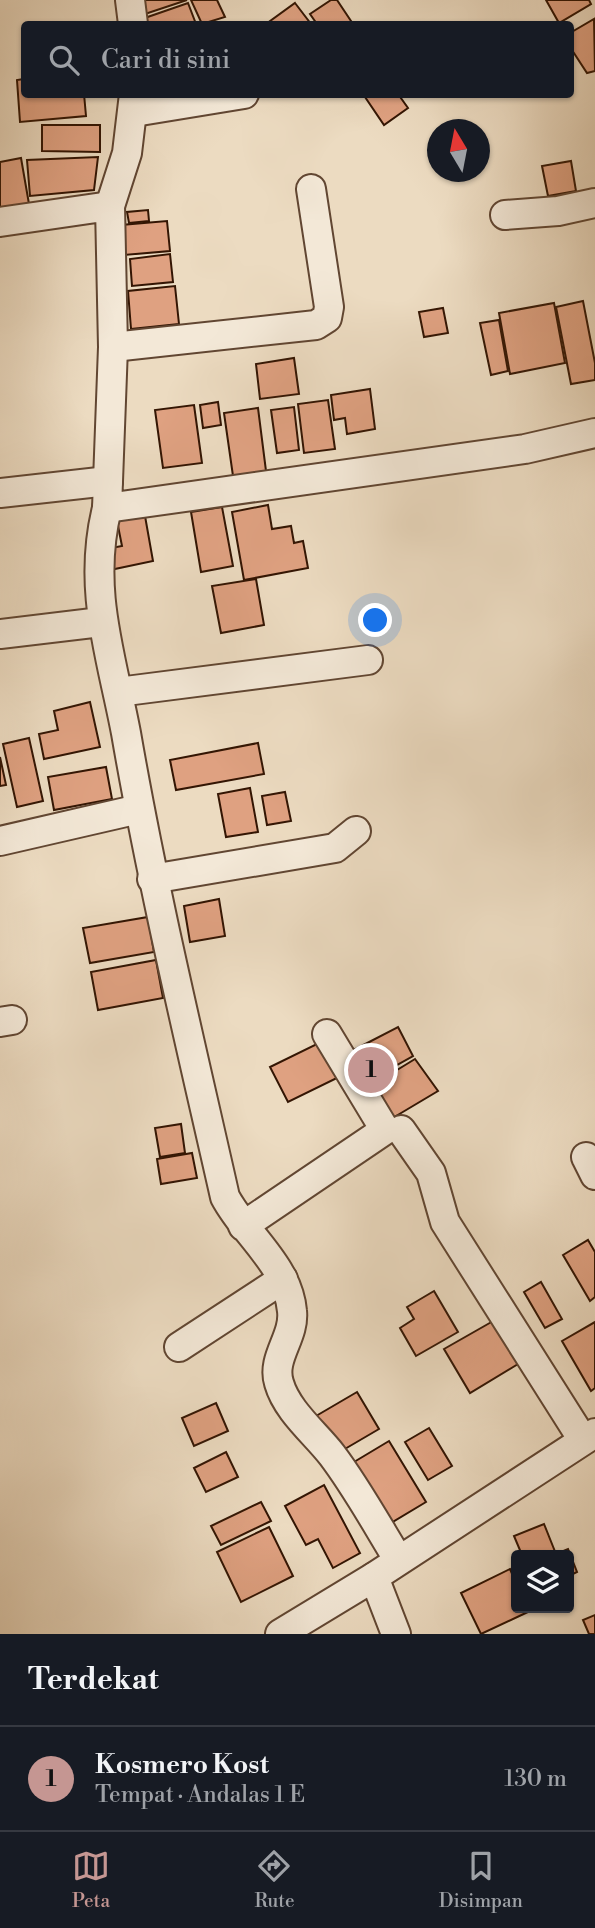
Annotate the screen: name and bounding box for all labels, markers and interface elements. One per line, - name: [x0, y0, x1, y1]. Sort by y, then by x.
- search box: [21, 21, 574, 98]
- icon: search: [45, 41, 83, 79]
- text: Cari di sini: [101, 44, 230, 76]
- north arrow: [427, 119, 490, 182]
- your location: [358, 603, 392, 637]
- pin: 1: [348, 1044, 394, 1096]
- map controls: [511, 1550, 574, 1613]
- button: layers: [511, 1550, 574, 1613]
- text: Terdekat: [28, 1661, 159, 1699]
- text: Kosmero Kost: [95, 1749, 269, 1781]
- text: 1: [45, 1765, 57, 1793]
- text: 130 m: [504, 1765, 567, 1793]
- text: Tempat · Andalas 1 E: [95, 1781, 305, 1809]
- tab: Peta: [72, 1847, 110, 1913]
- tab: Rute: [254, 1847, 295, 1913]
- tab: Disimpan: [439, 1847, 523, 1913]

